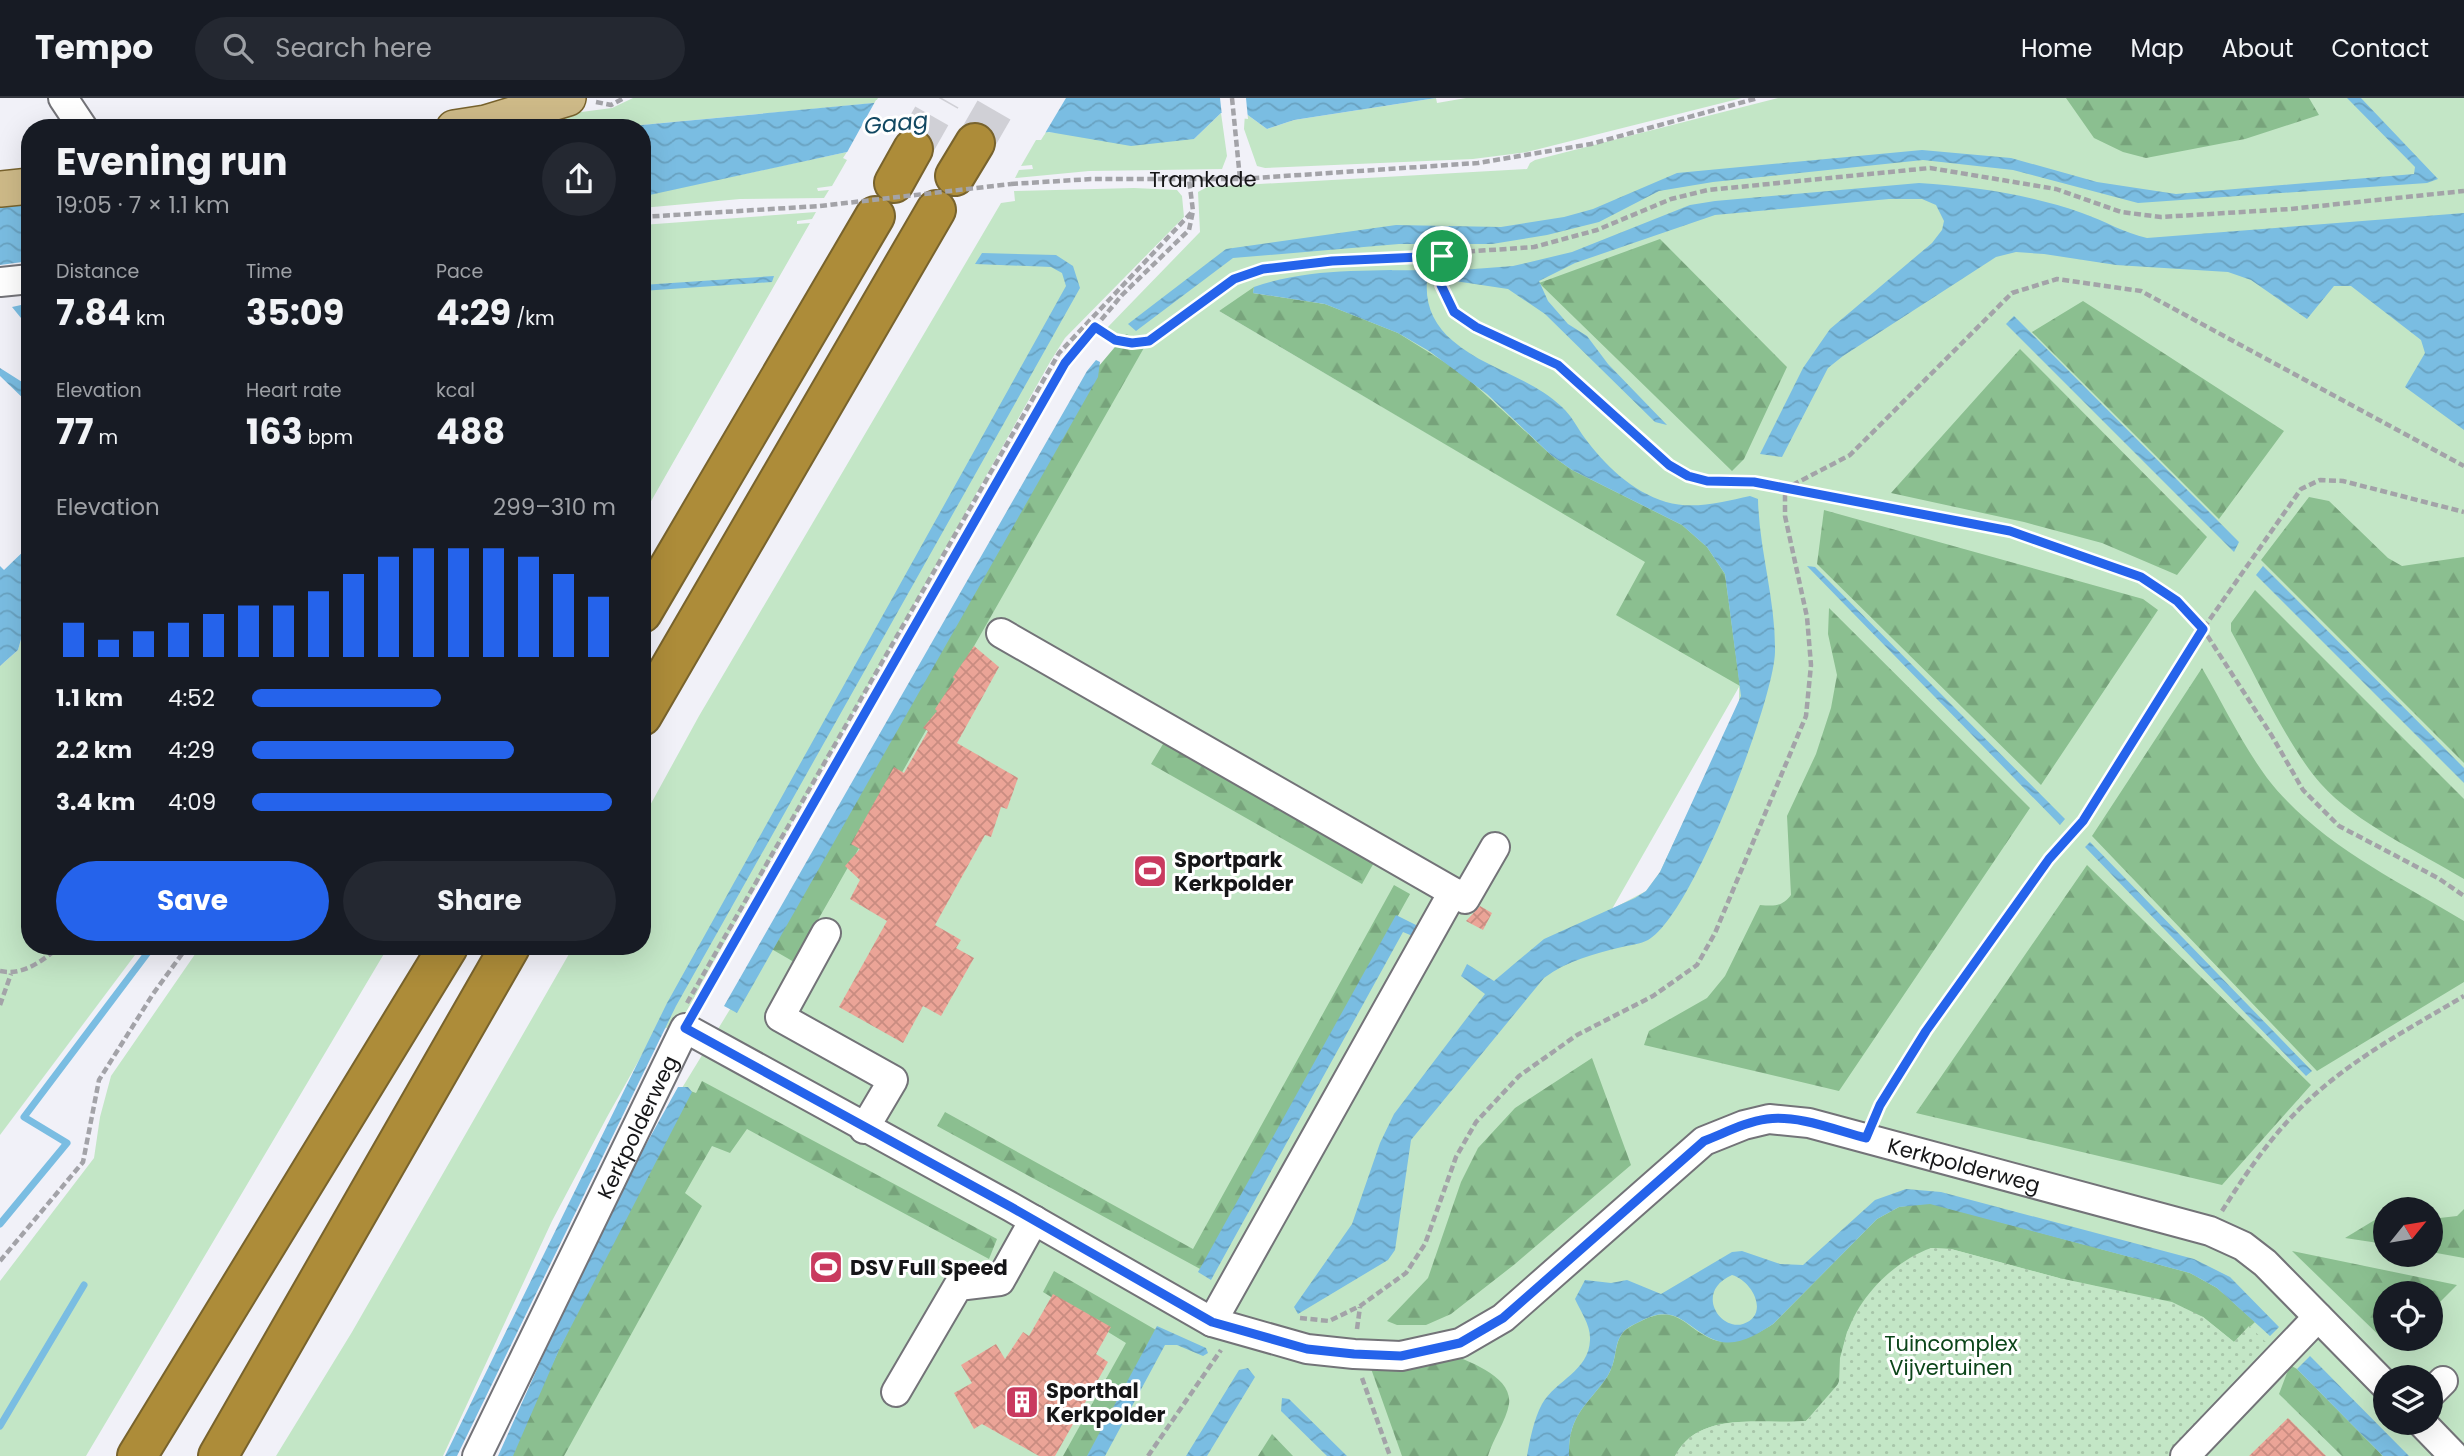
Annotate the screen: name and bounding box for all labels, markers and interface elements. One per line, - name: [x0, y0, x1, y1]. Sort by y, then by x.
- search box: [195, 17, 685, 80]
- text: Tempo: [35, 24, 153, 71]
- icon: search: [219, 29, 257, 67]
- text: Search here: [275, 30, 432, 66]
- text: Home: [2021, 32, 2093, 65]
- text: Map: [2131, 32, 2184, 65]
- text: About: [2222, 32, 2293, 65]
- text: Contact: [2331, 32, 2429, 65]
- water label: Gaag: [862, 104, 930, 142]
- text: Evening run: [56, 135, 288, 188]
- button: share: [542, 142, 616, 216]
- street label: Tramkade: [1149, 163, 1257, 194]
- text: 19:05 · 7 × 1.1 km: [56, 189, 230, 221]
- pin: [1412, 226, 1472, 286]
- icon: arrive: [1423, 237, 1461, 275]
- text: Distance: [56, 258, 139, 285]
- text: Time: [246, 258, 292, 285]
- text: Pace: [436, 258, 483, 285]
- text: 7.84: [56, 288, 131, 337]
- text: 35:09: [246, 288, 344, 337]
- text: 4:29: [436, 288, 511, 337]
- text: km: [131, 305, 165, 332]
- text: /km: [511, 305, 555, 332]
- text: Elevation: [56, 377, 142, 404]
- text: Heart rate: [246, 377, 341, 404]
- text: kcal: [436, 377, 475, 404]
- text: 77: [56, 407, 93, 456]
- text: 163: [246, 407, 303, 456]
- text: 488: [436, 407, 505, 456]
- text: m: [93, 424, 118, 451]
- text: bpm: [303, 424, 353, 451]
- text: Elevation: [56, 491, 160, 523]
- text: 299–310 m: [493, 491, 616, 523]
- text: 1.1 km: [56, 682, 123, 714]
- text: 4:52: [168, 682, 215, 714]
- text: 2.2 km: [56, 734, 132, 766]
- text: 4:29: [168, 734, 215, 766]
- text: 3.4 km: [56, 786, 135, 818]
- text: 4:09: [168, 786, 216, 818]
- place label: Sportpark Kerkpolder: [1174, 845, 1294, 898]
- sports icon: Sportpark Kerkpolder: [1131, 852, 1169, 890]
- button: Save: [56, 861, 329, 941]
- button: Share: [343, 861, 616, 941]
- street label: Kerkpolderweg: [590, 1050, 684, 1204]
- street label: Kerkpolderweg: [1885, 1130, 2043, 1199]
- north arrow: [2373, 1197, 2443, 1267]
- map controls: [2373, 1197, 2443, 1435]
- sports icon: DSV Full Speed: [807, 1248, 845, 1286]
- place label: DSV Full Speed: [850, 1253, 1008, 1282]
- button: locate: [2373, 1281, 2443, 1351]
- park label: Tuincomplex Vijvertuinen: [1884, 1329, 2018, 1382]
- button: layers: [2373, 1365, 2443, 1435]
- place label: Sporthal Kerkpolder: [1046, 1376, 1166, 1429]
- building icon: Sporthal Kerkpolder: [1003, 1383, 1041, 1421]

